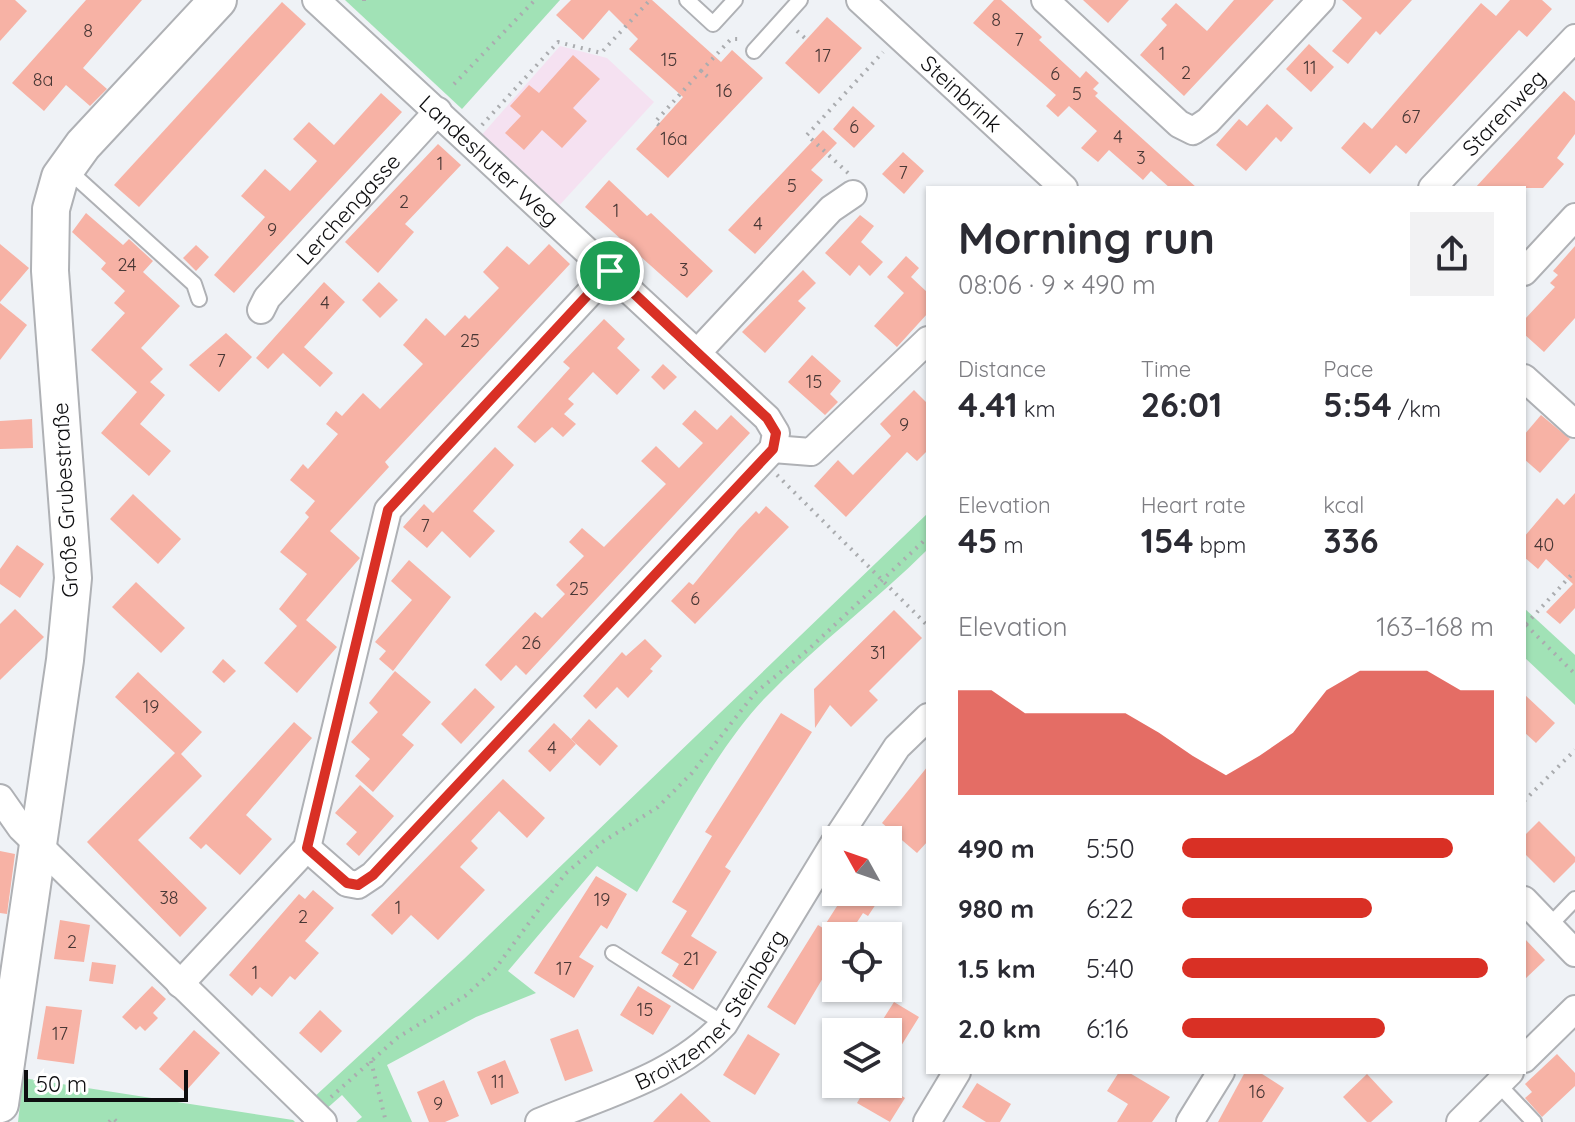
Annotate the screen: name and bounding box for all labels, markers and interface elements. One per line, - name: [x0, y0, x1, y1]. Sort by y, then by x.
- house number: 8: [991, 8, 1001, 31]
- house number: 8: [83, 19, 93, 42]
- house number: 7: [1014, 28, 1024, 51]
- house number: 1: [1159, 42, 1165, 65]
- house number: 17: [815, 44, 831, 67]
- house number: 15: [661, 48, 677, 71]
- street label: Steinbrink: [915, 49, 1008, 138]
- house number: 11: [1303, 56, 1317, 79]
- house number: 2: [1181, 61, 1191, 84]
- house number: 6: [1050, 62, 1060, 85]
- street label: Starenweg: [1456, 64, 1551, 162]
- house number: 8a: [33, 68, 53, 91]
- house number: 16: [716, 79, 732, 102]
- house number: 5: [1072, 82, 1082, 105]
- street label: Landeshuter Weg: [413, 89, 565, 232]
- house number: 67: [1402, 105, 1420, 128]
- house number: 6: [849, 115, 859, 138]
- house number: 4: [1113, 125, 1123, 148]
- house number: 16a: [660, 127, 688, 150]
- house number: 3: [1136, 146, 1146, 169]
- street label: Lerchengasse: [290, 147, 406, 271]
- house number: 1: [437, 152, 443, 175]
- house number: 7: [898, 161, 908, 184]
- house number: 5: [787, 174, 797, 197]
- house number: 2: [399, 190, 409, 213]
- house number: 1: [613, 199, 619, 222]
- text: Morning run: [958, 210, 1215, 265]
- house number: 4: [753, 212, 763, 235]
- button: share: [1410, 212, 1494, 296]
- house number: 9: [267, 218, 277, 241]
- pin: [576, 237, 644, 305]
- icon: arrive: [588, 249, 632, 293]
- house number: 24: [117, 253, 137, 276]
- house number: 3: [679, 258, 689, 281]
- text: 08:06 · 9 × 490 m: [958, 268, 1156, 301]
- house number: 4: [320, 291, 330, 314]
- house number: 25: [460, 329, 480, 352]
- house number: 7: [216, 349, 226, 372]
- text: Distance: [958, 355, 1046, 383]
- text: Time: [1141, 355, 1191, 383]
- text: Pace: [1323, 355, 1374, 383]
- house number: 15: [806, 370, 822, 393]
- text: 4.41: [958, 383, 1018, 426]
- text: 26:01: [1141, 383, 1222, 426]
- text: 5:54: [1323, 383, 1392, 426]
- text: km: [1018, 395, 1055, 423]
- text: /km: [1392, 395, 1441, 423]
- street label: Große Grubestraße: [46, 402, 84, 598]
- house number: 9: [899, 413, 909, 436]
- text: Elevation: [958, 491, 1051, 519]
- text: Heart rate: [1141, 491, 1246, 519]
- text: kcal: [1323, 491, 1364, 519]
- house number: 7: [420, 514, 430, 537]
- text: 45: [958, 519, 998, 562]
- text: 154: [1141, 519, 1193, 562]
- text: 336: [1323, 519, 1379, 562]
- text: m: [998, 531, 1024, 559]
- text: bpm: [1193, 531, 1246, 559]
- house number: 40: [1534, 533, 1554, 556]
- house number: 25: [569, 577, 589, 600]
- house number: 6: [690, 587, 700, 610]
- text: Elevation: [958, 610, 1068, 643]
- text: 163–168 m: [1376, 610, 1494, 643]
- house number: 26: [521, 631, 541, 654]
- house number: 31: [870, 641, 886, 664]
- house number: 19: [143, 695, 159, 718]
- house number: 4: [547, 736, 557, 759]
- north arrow: [822, 826, 902, 906]
- map controls: [822, 826, 902, 1098]
- text: 490 m: [958, 832, 1035, 865]
- text: 5:50: [1086, 832, 1135, 865]
- house number: 38: [159, 886, 179, 909]
- house number: 19: [594, 888, 610, 911]
- text: 980 m: [958, 892, 1034, 925]
- text: 6:22: [1086, 892, 1134, 925]
- house number: 1: [395, 896, 401, 919]
- house number: 2: [298, 905, 308, 928]
- button: locate: [822, 922, 902, 1002]
- street label: Broitzemer Steinberg: [630, 924, 792, 1096]
- house number: 2: [67, 930, 77, 953]
- house number: 21: [683, 947, 699, 970]
- text: 1.5 km: [958, 952, 1036, 985]
- text: 5:40: [1086, 952, 1134, 985]
- house number: 17: [556, 957, 572, 980]
- house number: 1: [252, 961, 258, 984]
- house number: 15: [637, 998, 653, 1021]
- text: 2.0 km: [958, 1012, 1041, 1045]
- text: 6:16: [1086, 1012, 1128, 1045]
- button: layers: [822, 1018, 902, 1098]
- house number: 17: [52, 1022, 68, 1045]
- scale bar: [24, 1066, 188, 1102]
- text: 50 m: [36, 1070, 87, 1098]
- house number: 11: [491, 1070, 505, 1093]
- house number: 16: [1249, 1080, 1265, 1103]
- house number: 9: [433, 1092, 443, 1115]

